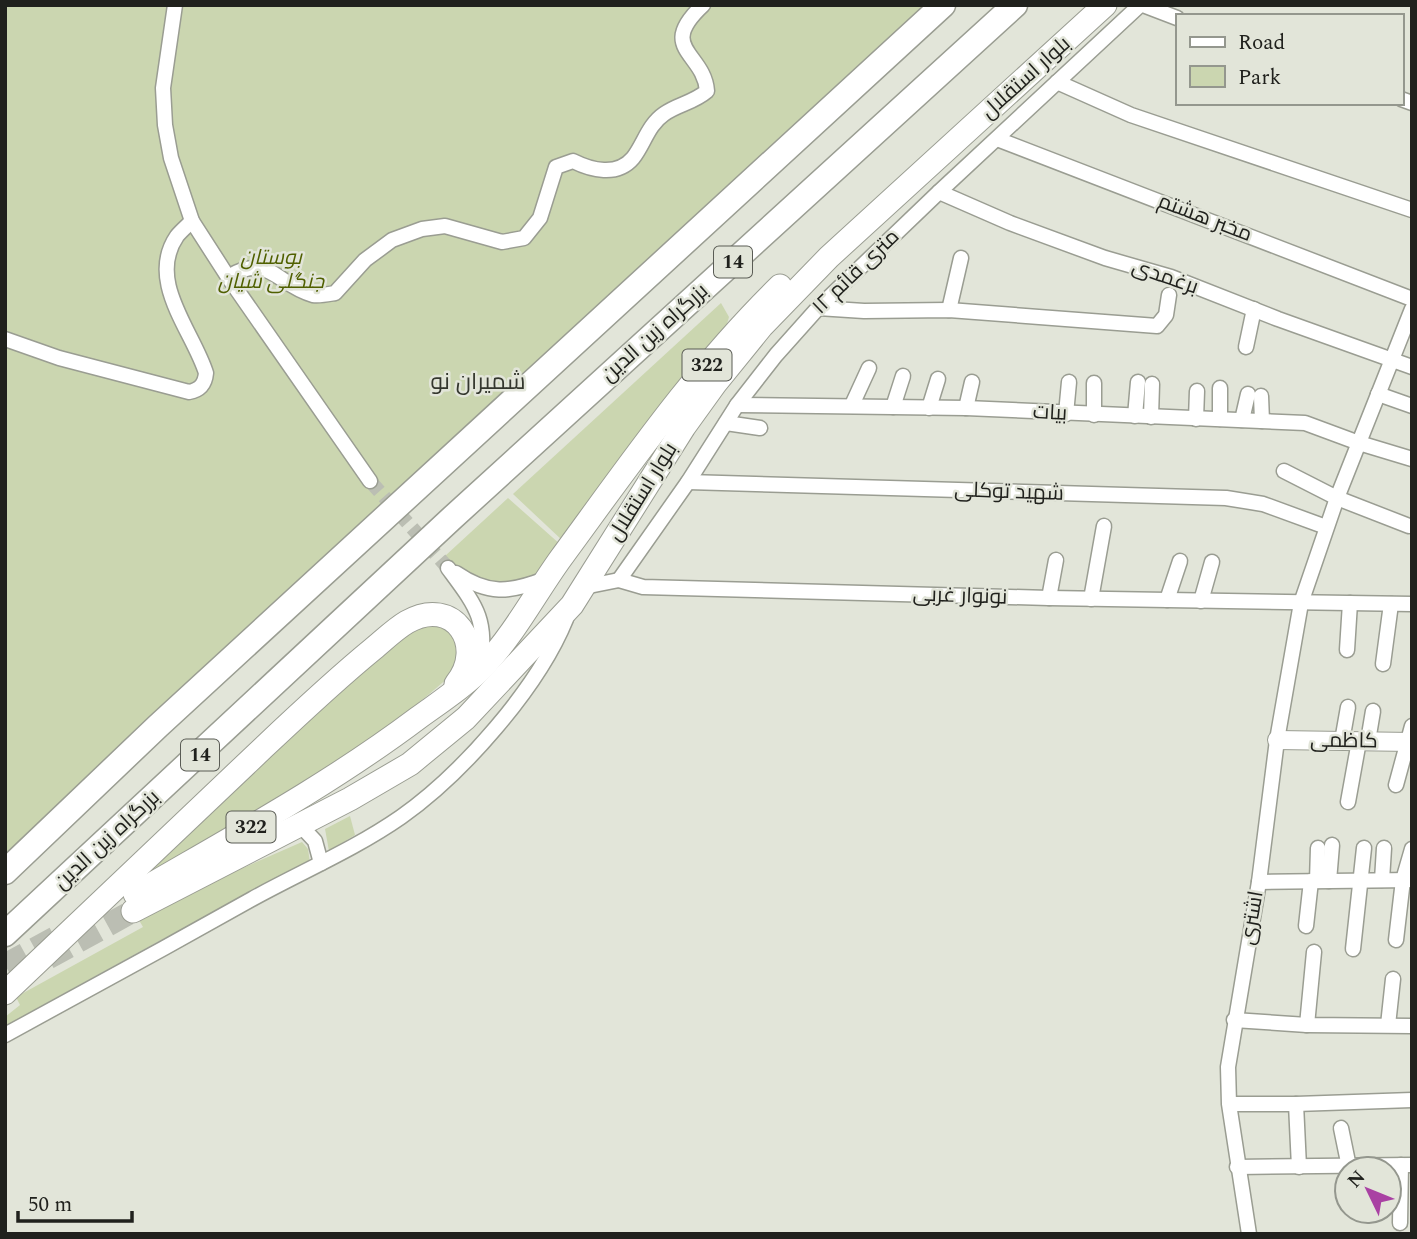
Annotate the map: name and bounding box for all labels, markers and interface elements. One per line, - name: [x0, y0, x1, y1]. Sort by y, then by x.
- legend: [1176, 14, 1403, 105]
- text: Road: [1238, 27, 1285, 59]
- street label: بلوار استقلال: [974, 29, 1078, 127]
- text: Park: [1238, 62, 1282, 94]
- street label: مخبر هشتم: [1153, 185, 1257, 251]
- street label: ۱۲ متری قائم: [805, 222, 907, 322]
- park label: بوستان جنگلی شیان: [218, 242, 326, 298]
- road number: 14: [714, 246, 752, 278]
- street label: برغمدی: [1127, 251, 1203, 303]
- street label: بزرگراه زین الدین: [594, 276, 716, 390]
- road number: 322: [682, 350, 732, 380]
- district label: شمیران نو: [431, 365, 525, 400]
- street label: بیات: [1032, 396, 1068, 430]
- street label: بلوار استقلال: [600, 436, 686, 548]
- street label: شهید توکلی: [954, 474, 1064, 510]
- street label: نونوار غربی: [912, 578, 1008, 614]
- street label: کاظمی: [1310, 724, 1378, 758]
- road number: 14: [181, 740, 219, 770]
- street label: بزرگراه زین الدین: [47, 782, 167, 898]
- road number: 322: [226, 812, 276, 842]
- street label: اشتری: [1232, 888, 1272, 948]
- north arrow: [1333, 1155, 1403, 1225]
- text: N: [1341, 1164, 1373, 1195]
- scale bar: [18, 1180, 131, 1224]
- text: 50 m: [28, 1189, 72, 1221]

